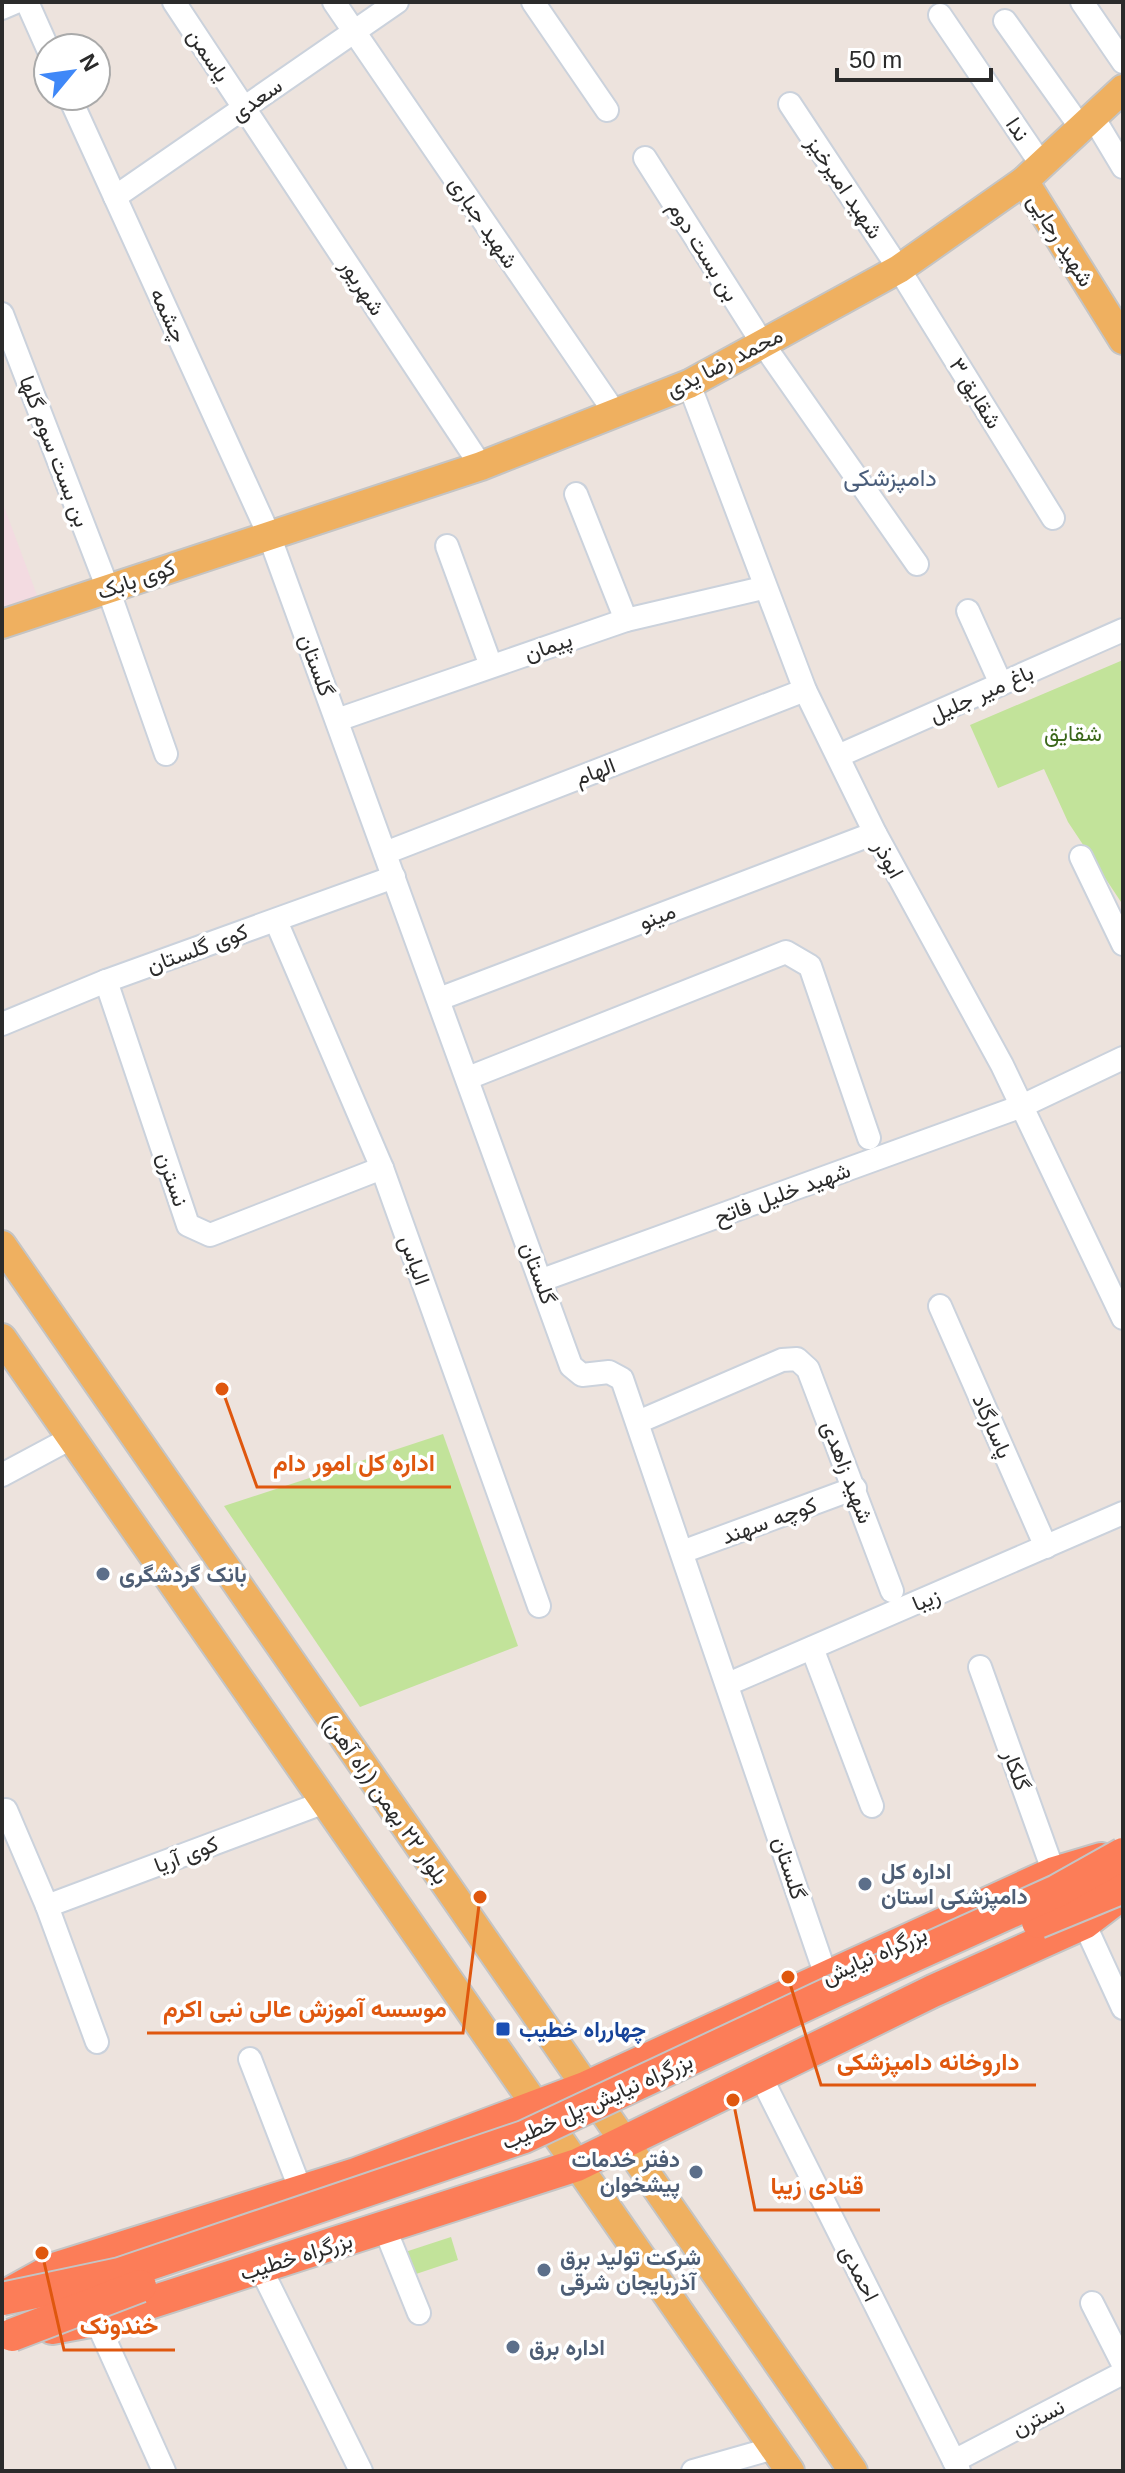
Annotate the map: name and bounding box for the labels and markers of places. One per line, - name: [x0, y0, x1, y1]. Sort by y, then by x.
- callout: اداره کل امور دام: [257, 1439, 451, 1487]
- place label: بانک گردشگری: [119, 1562, 247, 1588]
- marker: بانک گردشگری: [94, 1565, 112, 1583]
- place label: اداره کل دامپزشکی استان: [881, 1859, 1028, 1912]
- marker: اداره کل دامپزشکی استان: [856, 1875, 874, 1893]
- callout: موسسه آموزش عالی نبی اکرم: [147, 1985, 463, 2033]
- place label: چهارراه خطیب: [519, 2017, 646, 2045]
- marker: چهارراه خطیب: [494, 2020, 512, 2038]
- callout: داروخانه دامپزشکی: [821, 2037, 1036, 2085]
- place label: دفتر خدمات پیشخوان: [571, 2147, 680, 2200]
- callout: قنادی زیبا: [755, 2162, 880, 2210]
- marker: دفتر خدمات پیشخوان: [687, 2163, 705, 2181]
- place label: شرکت تولید برق آذربایجان شرقی: [560, 2245, 701, 2296]
- marker: شرکت تولید برق آذربایجان شرقی: [535, 2261, 553, 2279]
- callout: خندونک: [64, 2302, 175, 2350]
- place label: اداره برق: [529, 2335, 605, 2361]
- marker: اداره برق: [504, 2338, 522, 2356]

